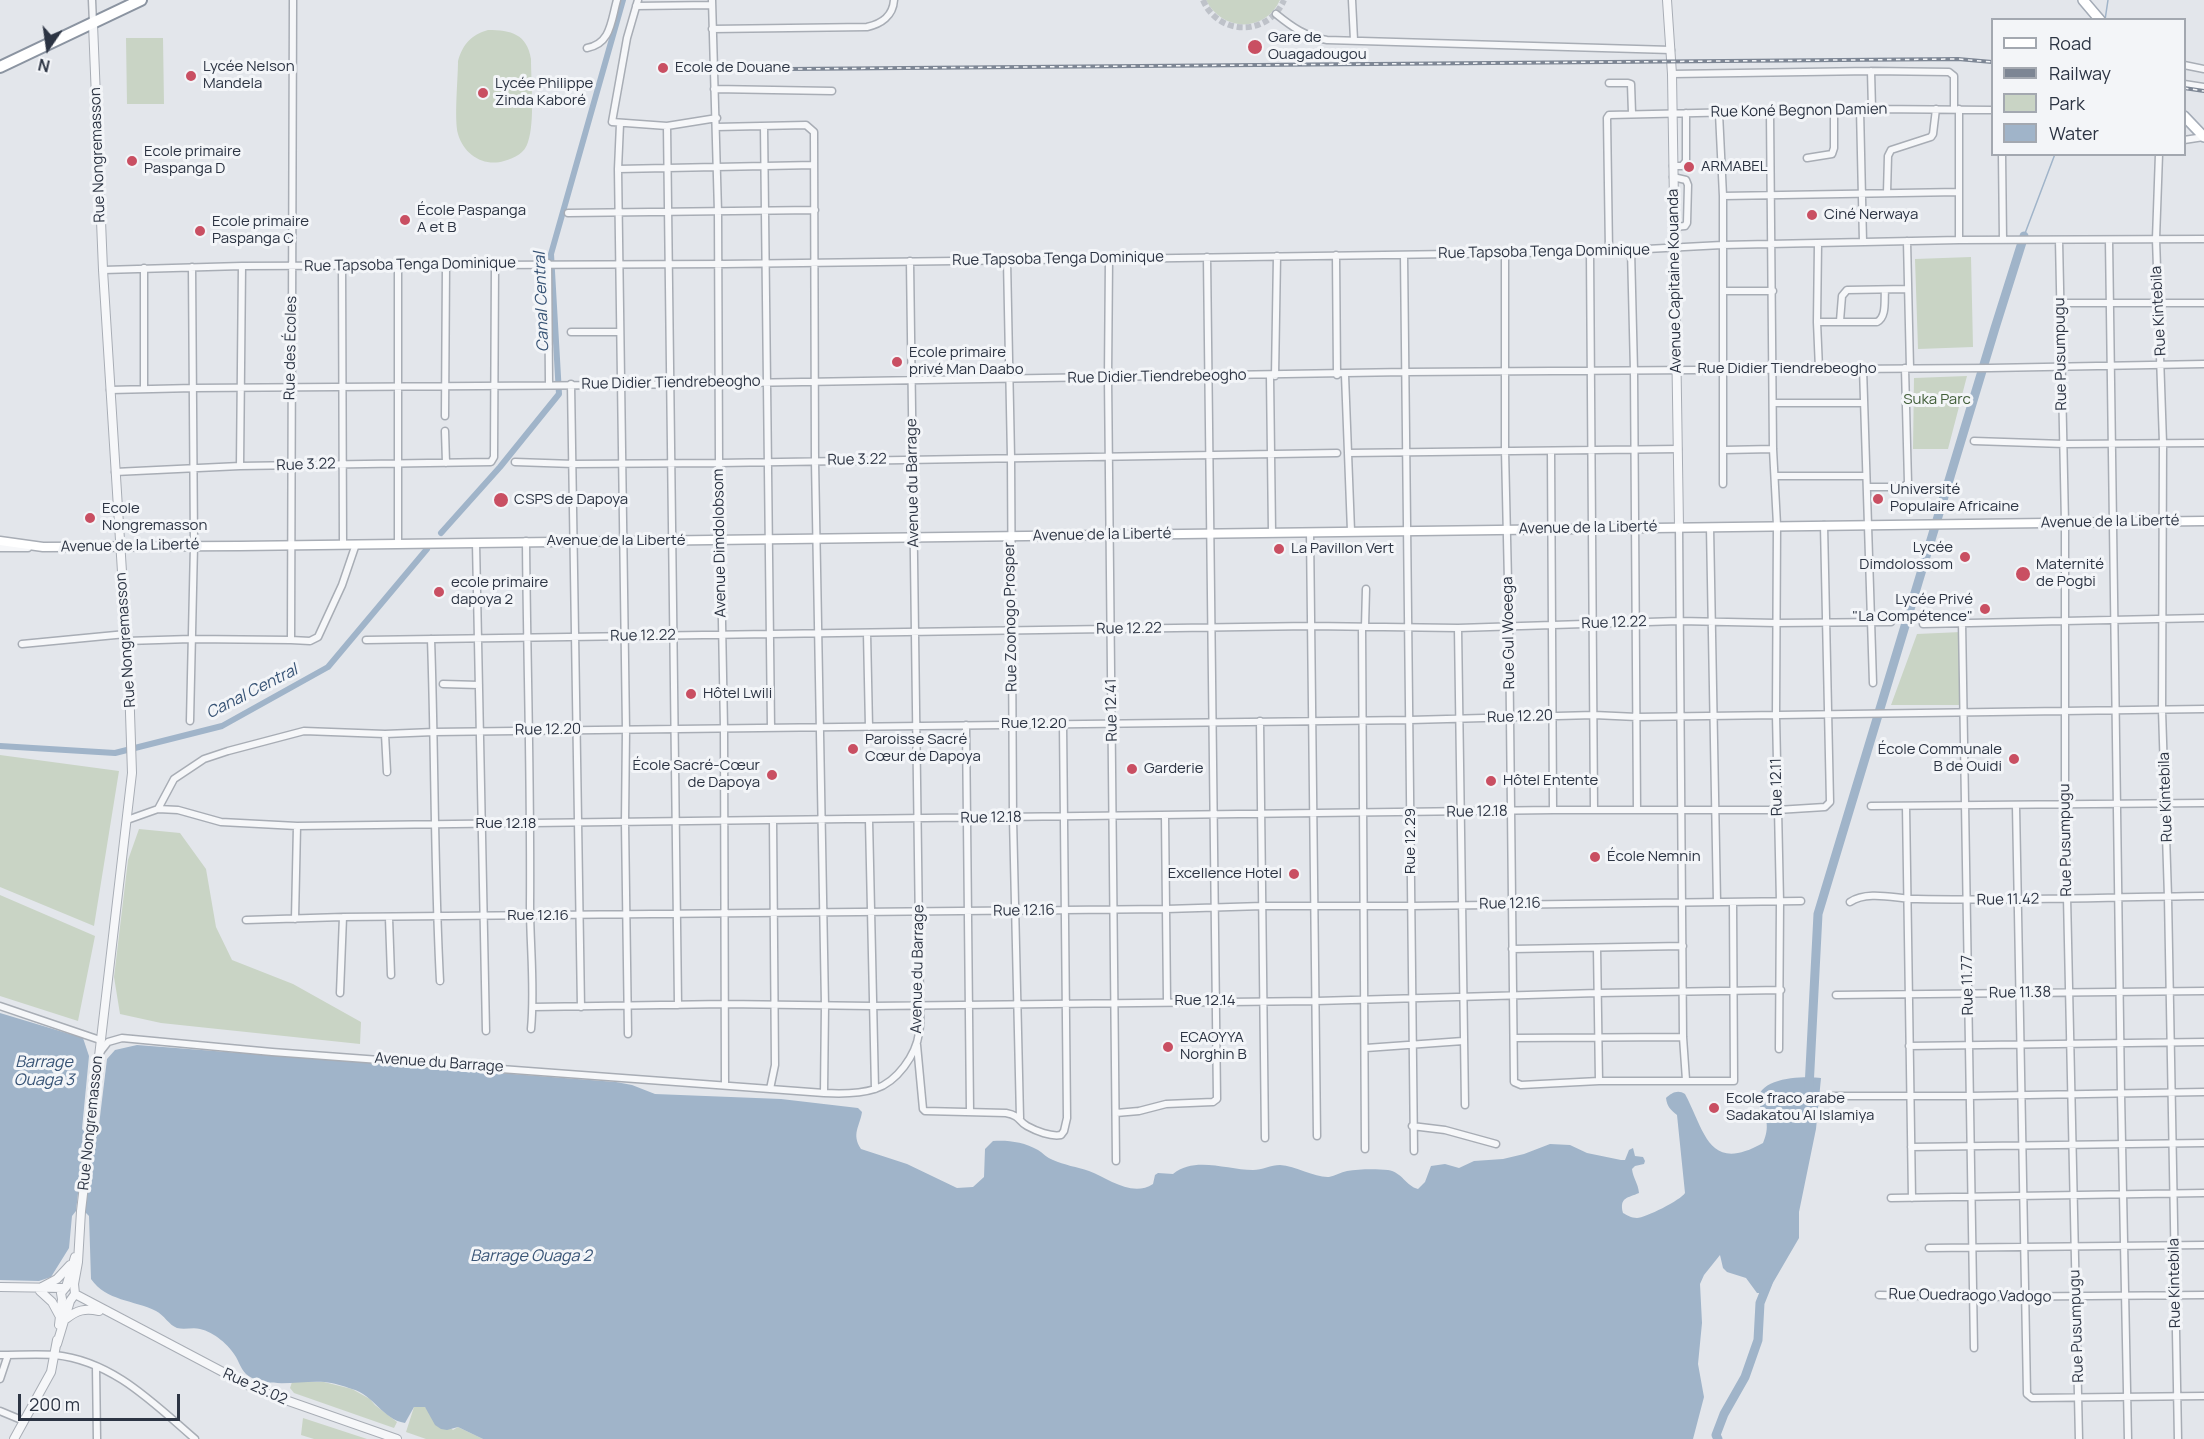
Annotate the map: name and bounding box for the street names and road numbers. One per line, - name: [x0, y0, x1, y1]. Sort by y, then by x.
- street label: Rue Nongremasson: [87, 87, 109, 223]
- street label: Rue Koné Begnon Damien: [1711, 100, 1887, 122]
- street label: Avenue Capitaine Kouanda: [1664, 188, 1686, 374]
- street label: Rue Tapsoba Tenga Dominique: [1438, 241, 1650, 263]
- street label: Rue Tapsoba Tenga Dominique: [952, 248, 1164, 270]
- street label: Rue Tapsoba Tenga Dominique: [304, 254, 516, 276]
- street label: Rue Kintebila: [2148, 266, 2170, 356]
- street label: Rue des Écoles: [281, 296, 301, 400]
- street label: Rue Pusumpugu: [2051, 297, 2071, 411]
- street label: Rue Didier Tiendrebeogho: [1697, 360, 1877, 378]
- street label: Rue Didier Tiendrebeogho: [1067, 366, 1247, 388]
- street label: Rue Didier Tiendrebeogho: [581, 372, 761, 394]
- street label: Avenue du Barrage: [903, 418, 923, 548]
- street label: Rue 3.22: [827, 450, 887, 470]
- street label: Rue 3.22: [276, 455, 336, 475]
- street label: Avenue Dimdolobsom: [710, 468, 730, 618]
- street label: Avenue de la Liberté: [2040, 512, 2180, 532]
- street label: Avenue de la Liberté: [1518, 518, 1658, 538]
- street label: Avenue de la Liberté: [1032, 525, 1172, 545]
- street label: Avenue de la Liberté: [547, 532, 685, 550]
- street label: Avenue de la Liberté: [60, 536, 200, 556]
- street label: Rue Zoonogo Prosper: [1001, 542, 1021, 692]
- street label: Rue Nongremasson: [112, 572, 140, 708]
- street label: Rue Gul Woeega: [1499, 576, 1519, 690]
- street label: Rue 12.22: [1581, 613, 1647, 633]
- street label: Rue 12.22: [1096, 619, 1162, 639]
- street label: Rue 12.22: [610, 626, 676, 646]
- street label: Rue 12.41: [1102, 678, 1122, 742]
- street label: Rue 12.20: [1487, 707, 1553, 727]
- street label: Rue 12.20: [1001, 715, 1067, 733]
- street label: Rue 12.20: [515, 720, 581, 740]
- street label: Rue Kintebila: [2155, 752, 2177, 842]
- street label: Rue 12.11: [1767, 758, 1787, 816]
- street label: Rue Pusumpugu: [2056, 783, 2076, 897]
- street label: Rue 12.18: [1446, 802, 1508, 822]
- street label: Rue 12.18: [960, 808, 1022, 828]
- street label: Rue 12.29: [1402, 808, 1420, 874]
- street label: Rue 12.18: [475, 815, 537, 833]
- street label: Rue 11.42: [1977, 890, 2039, 910]
- street label: Rue 12.16: [1479, 894, 1541, 914]
- street label: Rue 12.16: [993, 901, 1055, 921]
- street label: Avenue du Barrage: [908, 904, 928, 1034]
- street label: Rue 12.16: [507, 907, 569, 925]
- street label: Rue 11.77: [1958, 955, 1978, 1015]
- street label: Rue 11.38: [1989, 983, 2051, 1003]
- street label: Rue 12.14: [1174, 992, 1236, 1010]
- street label: Avenue du Barrage: [374, 1050, 504, 1076]
- street label: Rue Nongremasson: [75, 1055, 107, 1191]
- street label: Rue Kintebila: [2165, 1238, 2185, 1328]
- street label: Rue Pusumpugu: [2066, 1269, 2088, 1383]
- street label: Rue Ouedraogo Vadogo: [1888, 1286, 2052, 1306]
- street label: Rue 23.02: [220, 1365, 290, 1409]

